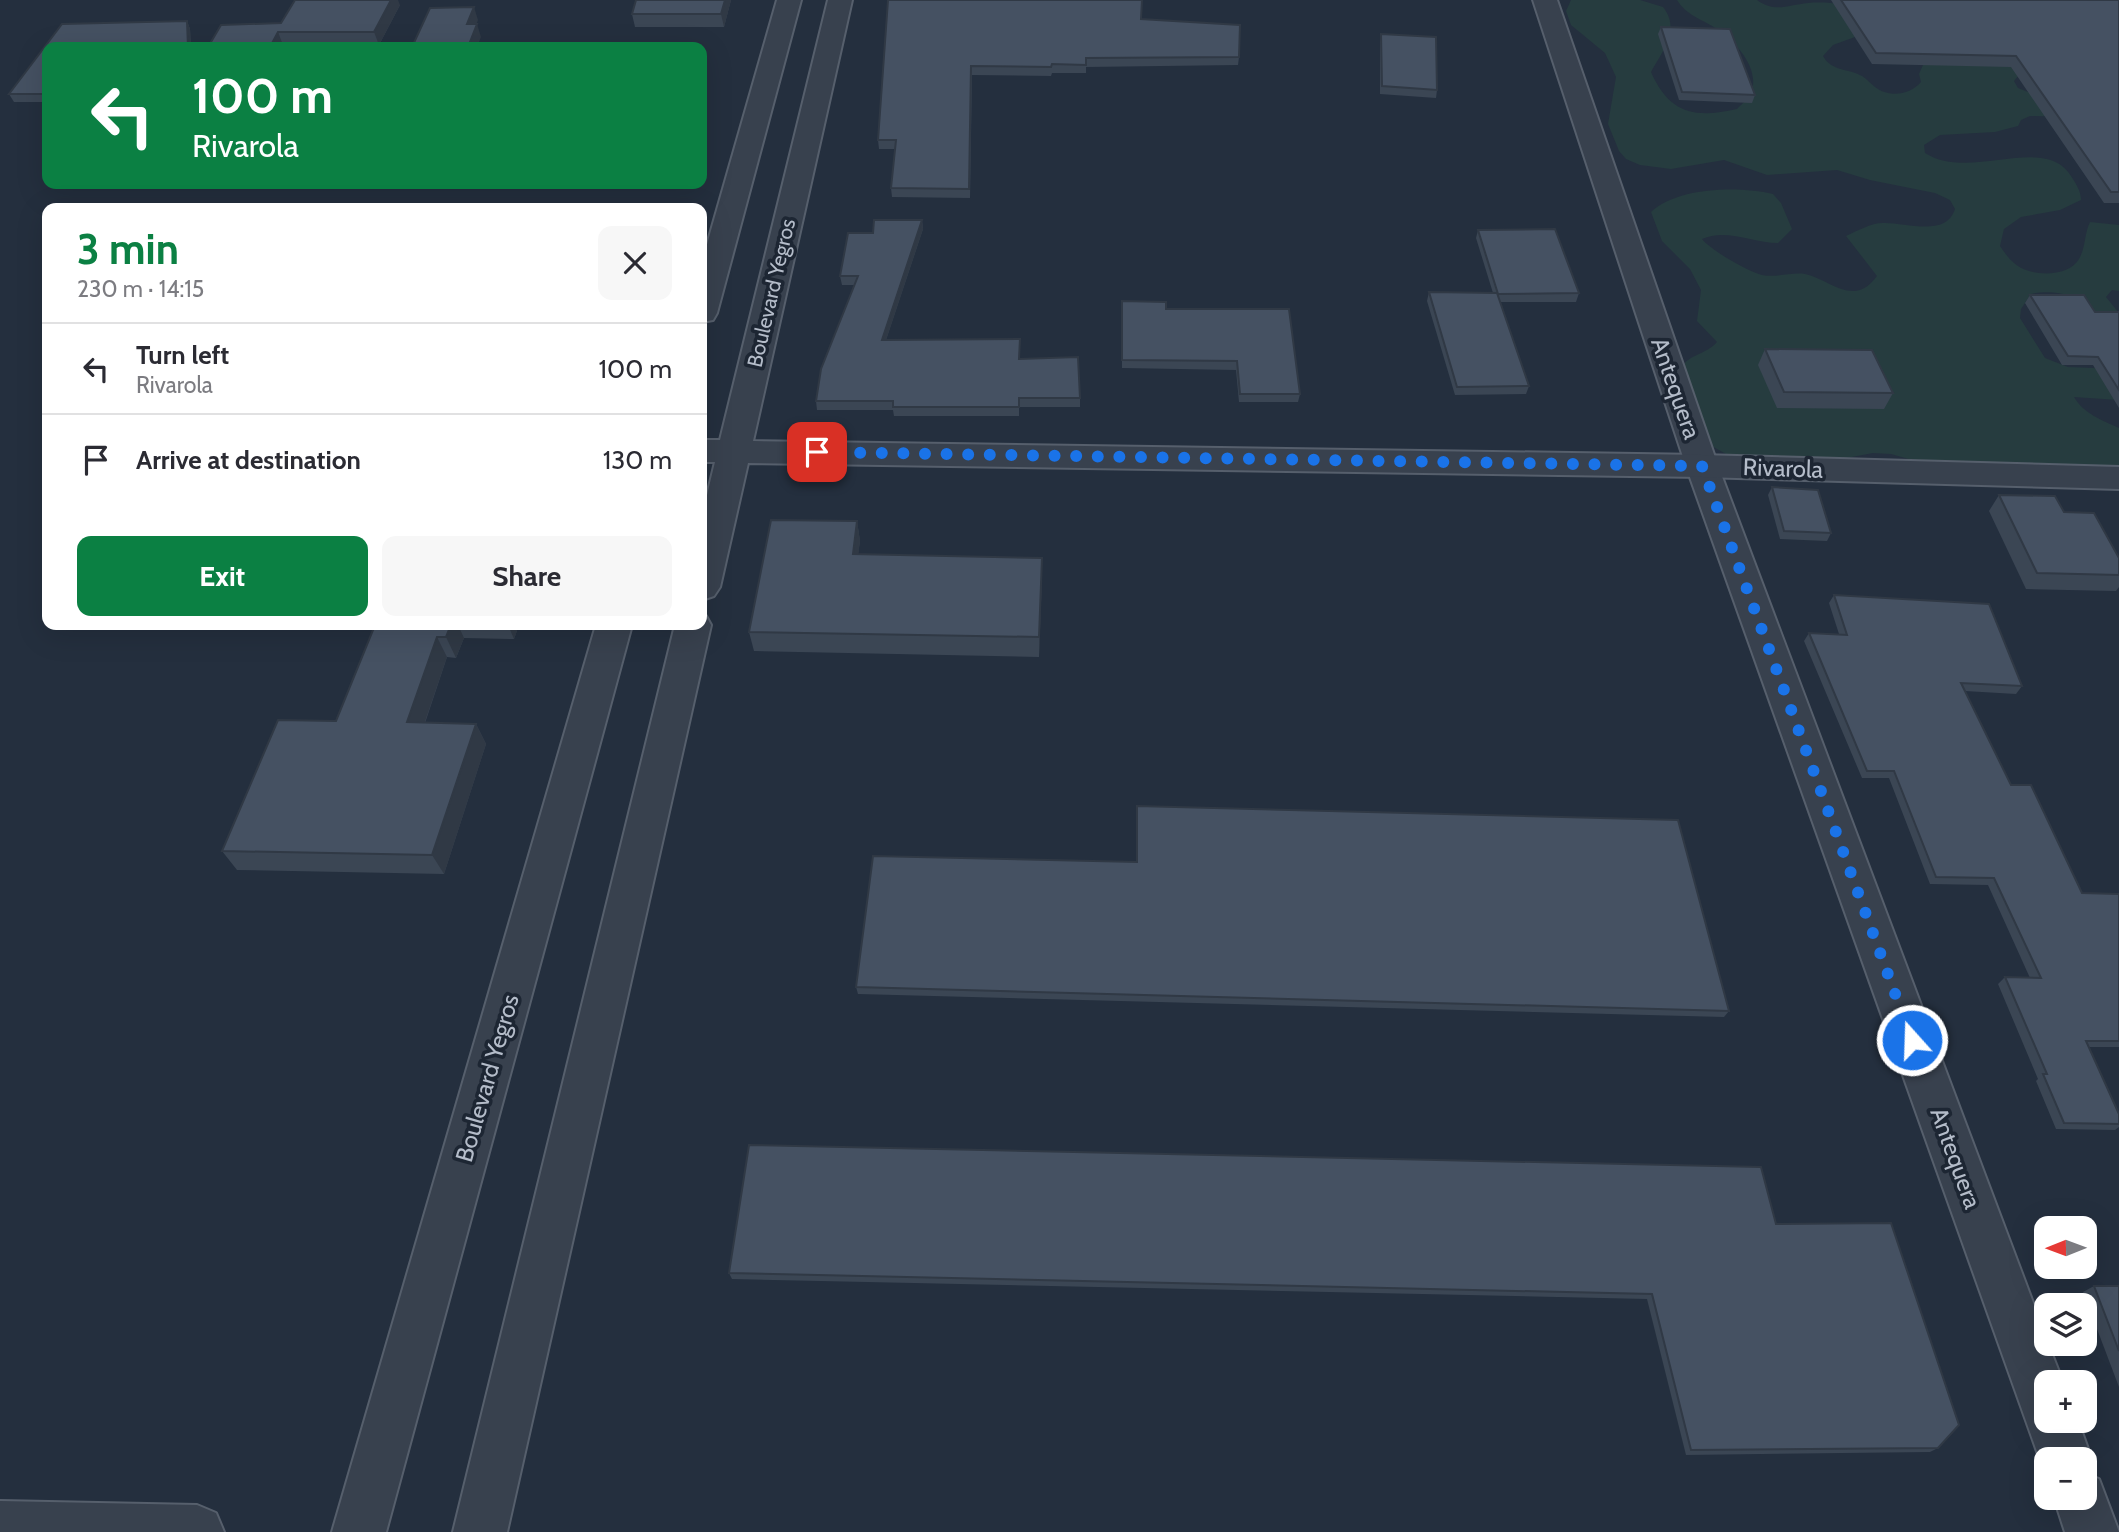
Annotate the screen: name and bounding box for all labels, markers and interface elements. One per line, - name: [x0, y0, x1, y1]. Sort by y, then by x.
- text: 100 m: [192, 66, 333, 125]
- icon: left: [77, 70, 168, 161]
- text: Rivarola: [192, 126, 299, 165]
- street label: Boulevard Yegros: [742, 216, 800, 370]
- text: 3 min: [77, 223, 179, 275]
- button: close: [598, 226, 672, 300]
- text: 230 m · 14:15: [77, 275, 204, 303]
- street label: Antequera: [1645, 333, 1707, 443]
- text: Turn left: [136, 339, 229, 371]
- icon: left: [77, 350, 115, 388]
- text: 100 m: [599, 353, 672, 385]
- text: Rivarola: [136, 371, 213, 399]
- pin: [787, 422, 847, 482]
- icon: arrive: [798, 433, 836, 471]
- icon: arrive: [77, 441, 115, 479]
- text: Arrive at destination: [136, 444, 361, 476]
- text: 130 m: [603, 444, 672, 476]
- street label: Rivarola: [1742, 452, 1824, 484]
- button: Exit: [77, 536, 368, 616]
- button: Share: [382, 536, 672, 616]
- street label: Boulevard Yegros: [449, 991, 525, 1165]
- position arrow: [1875, 1003, 1949, 1077]
- street label: Antequera: [1924, 1103, 1988, 1213]
- north arrow: [2034, 1216, 2096, 1279]
- map controls: [2034, 1216, 2097, 1510]
- button: layers: [2034, 1293, 2097, 1356]
- button: +: [2034, 1370, 2097, 1433]
- button: −: [2034, 1447, 2097, 1510]

